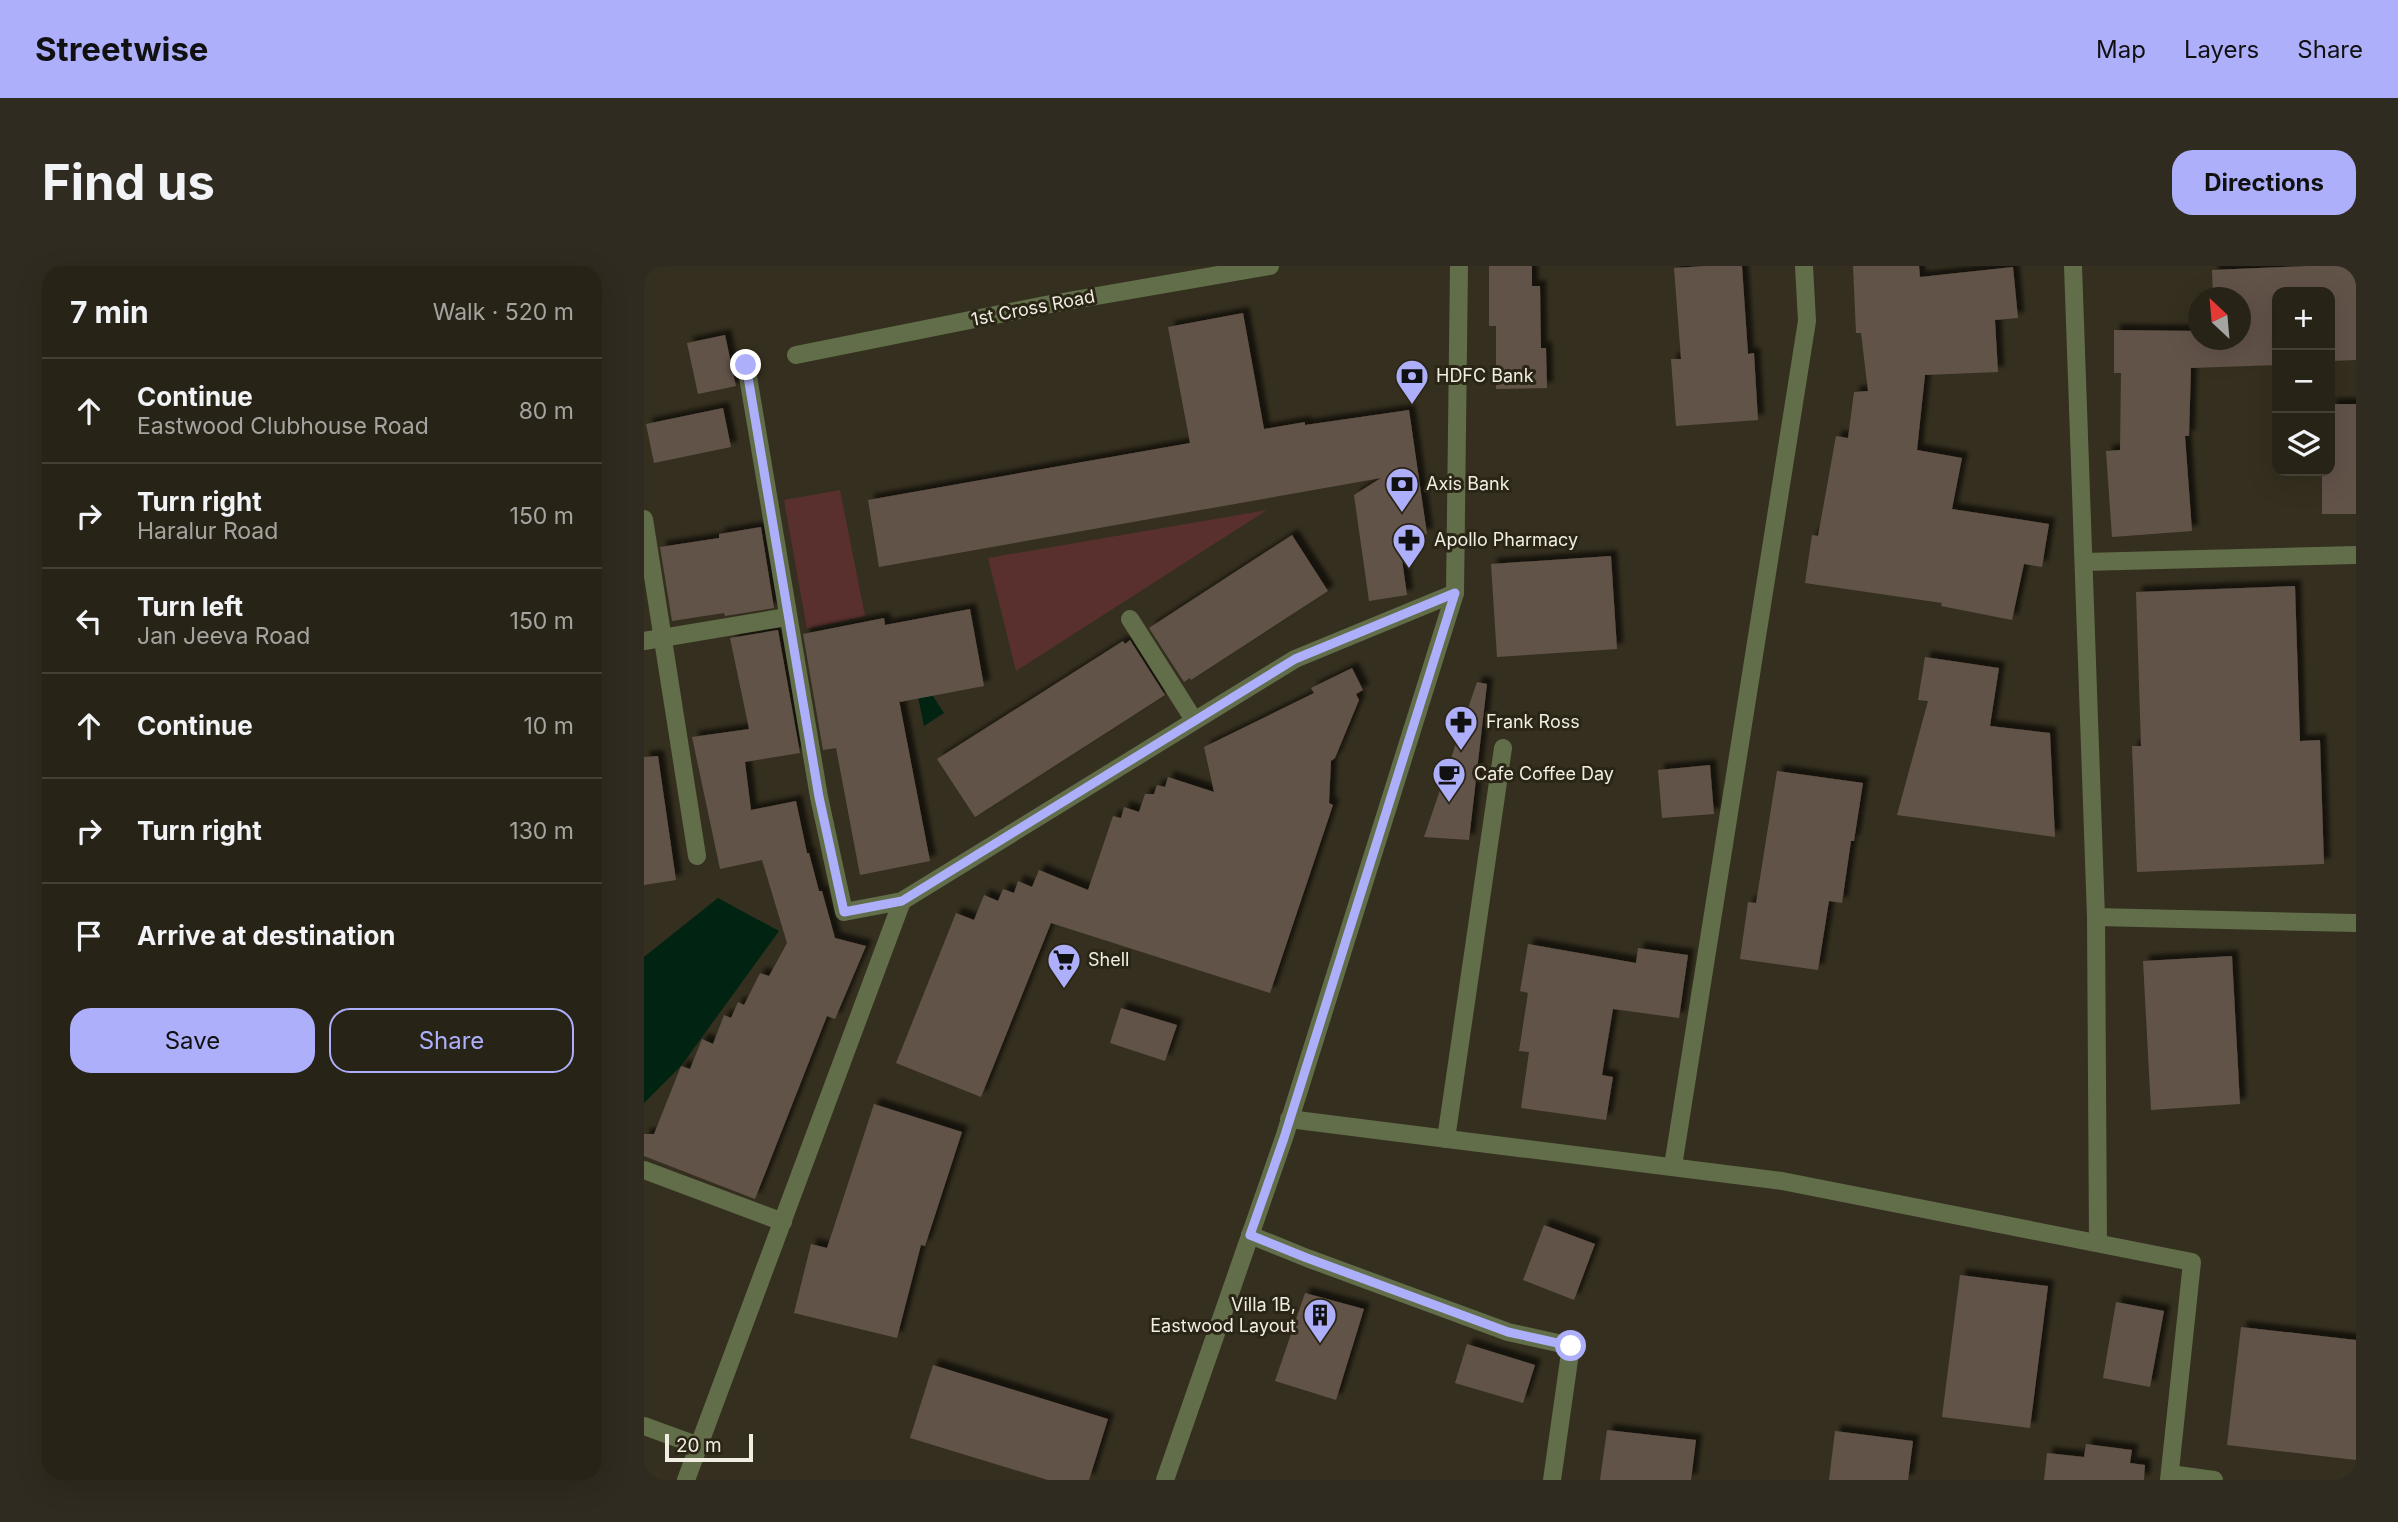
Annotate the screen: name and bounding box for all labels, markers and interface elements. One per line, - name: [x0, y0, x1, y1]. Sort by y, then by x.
- text: Streetwise: [35, 29, 209, 69]
- text: Map: [2096, 35, 2146, 64]
- text: Layers: [2184, 35, 2259, 64]
- text: Share: [2297, 35, 2363, 64]
- button: Directions: [2172, 150, 2356, 215]
- text: Find us: [42, 153, 215, 212]
- street label: 1st Cross Road: [969, 285, 1097, 330]
- north arrow: [2188, 287, 2251, 350]
- map controls: [2272, 287, 2335, 476]
- button: +: [2272, 287, 2335, 350]
- text: 7 min: [70, 294, 149, 330]
- text: Walk · 520 m: [433, 298, 574, 326]
- route end: [730, 349, 761, 380]
- button: −: [2272, 350, 2335, 413]
- bank icon: HDFC Bank: [1393, 357, 1431, 406]
- place label: HDFC Bank: [1436, 365, 1534, 386]
- text: Continue: [137, 381, 253, 412]
- icon: ahead: [70, 392, 108, 430]
- text: 80 m: [519, 397, 574, 425]
- text: Eastwood Clubhouse Road: [137, 412, 429, 440]
- button: layers: [2272, 413, 2335, 476]
- bank icon: Axis Bank: [1383, 465, 1421, 514]
- place label: Axis Bank: [1426, 473, 1510, 494]
- text: Turn right: [137, 486, 262, 517]
- icon: right: [70, 497, 108, 535]
- text: 150 m: [510, 502, 574, 530]
- text: Haralur Road: [137, 517, 278, 545]
- pharmacy icon: Apollo Pharmacy: [1390, 521, 1428, 570]
- place label: Apollo Pharmacy: [1434, 529, 1578, 550]
- text: Turn left: [137, 591, 243, 622]
- icon: left: [70, 602, 108, 640]
- text: 150 m: [510, 607, 574, 635]
- text: Jan Jeeva Road: [137, 622, 310, 650]
- pharmacy icon: Frank Ross: [1442, 703, 1480, 752]
- icon: ahead: [70, 707, 108, 745]
- text: Continue: [137, 710, 253, 741]
- place label: Frank Ross: [1486, 711, 1580, 732]
- text: 10 m: [524, 712, 574, 740]
- cafe icon: Cafe Coffee Day: [1430, 755, 1468, 804]
- place label: Cafe Coffee Day: [1474, 763, 1614, 784]
- icon: right: [70, 812, 108, 850]
- text: Turn right: [137, 815, 262, 846]
- text: 130 m: [509, 817, 574, 845]
- icon: arrive: [70, 917, 108, 955]
- text: Arrive at destination: [137, 920, 396, 951]
- supermarket icon: Shell: [1045, 941, 1083, 990]
- place label: Shell: [1088, 949, 1129, 970]
- button: Save: [70, 1008, 315, 1073]
- button: Share: [329, 1008, 574, 1073]
- place label: Villa 1B, Eastwood Layout: [1150, 1294, 1296, 1336]
- building icon: Villa 1B, Eastwood Layout: [1301, 1296, 1339, 1345]
- route start: [1555, 1330, 1586, 1361]
- scale bar: [665, 1431, 752, 1463]
- text: 20 m: [676, 1434, 722, 1457]

